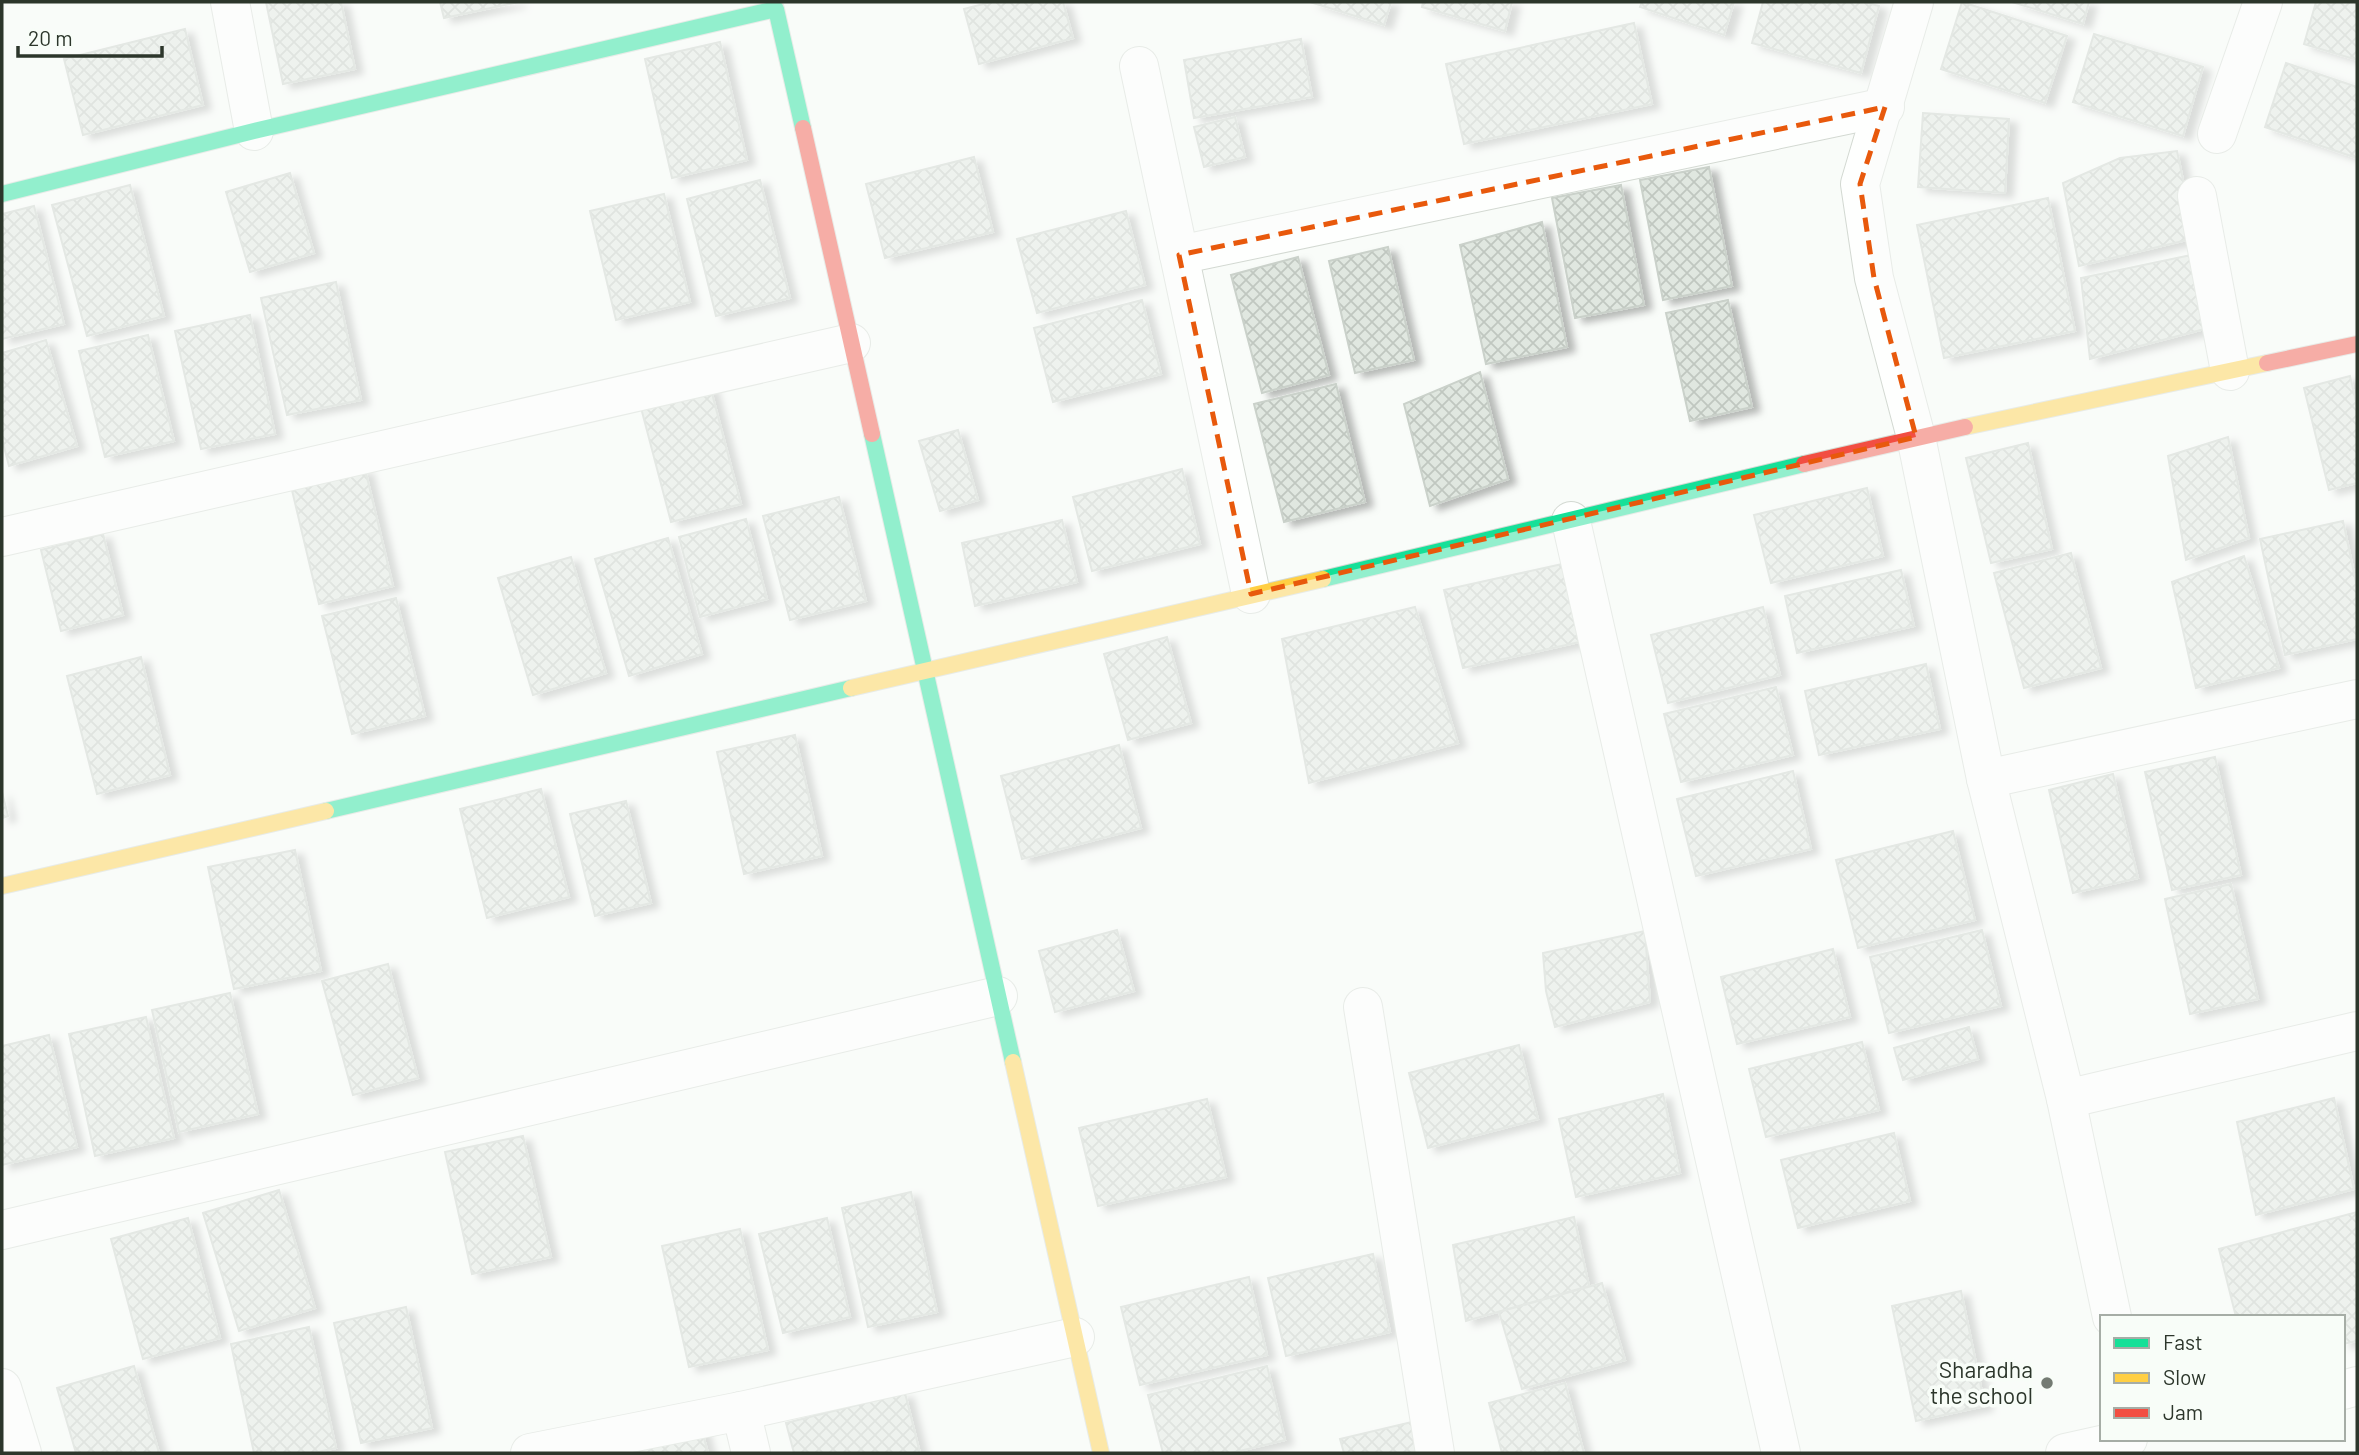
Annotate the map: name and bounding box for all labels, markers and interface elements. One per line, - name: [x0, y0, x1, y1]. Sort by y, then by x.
- scale bar: [18, 14, 161, 58]
- text: 20 m: [28, 25, 73, 50]
- legend: [2100, 1315, 2345, 1441]
- text: Fast: [2163, 1329, 2203, 1354]
- place label: Sharadha the school: [1930, 1355, 2033, 1409]
- text: Slow: [2163, 1364, 2206, 1389]
- marker: Sharadha the school: [2039, 1375, 2055, 1391]
- text: Jam: [2163, 1399, 2203, 1424]

